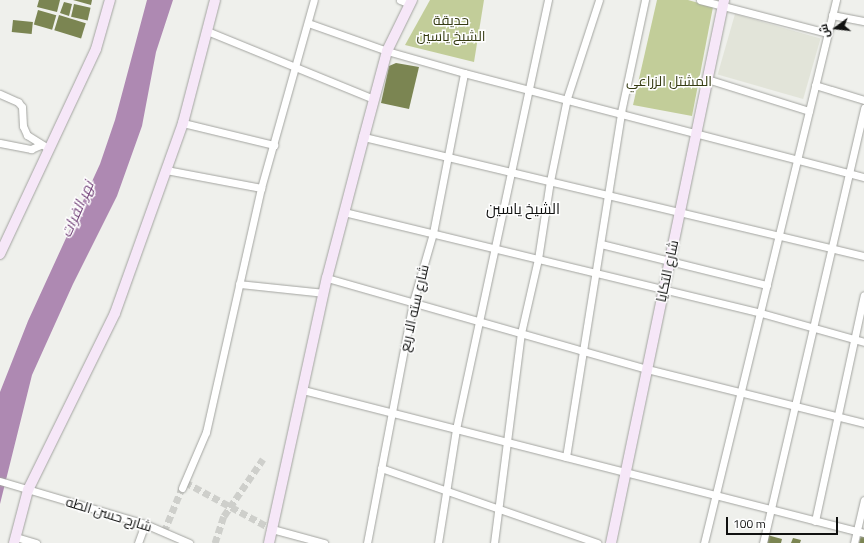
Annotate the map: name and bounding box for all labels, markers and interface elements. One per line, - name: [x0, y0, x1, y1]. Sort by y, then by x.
- north arrow: [816, 8, 856, 48]
- park label: حديقة الشيخ ياسين: [417, 12, 485, 44]
- text: ش: [815, 22, 834, 40]
- park label: المشتل الزراعي: [626, 73, 712, 89]
- water label: نهر الفرات: [57, 178, 97, 240]
- district label: الشيخ ياسين: [486, 200, 560, 218]
- street label: شارع التكايا: [652, 238, 682, 304]
- street label: شارع سته الا ربع: [396, 263, 432, 353]
- street label: شارح حسن الطه: [64, 493, 154, 535]
- scale bar: [728, 509, 840, 535]
- text: 100 m: [733, 514, 766, 533]

